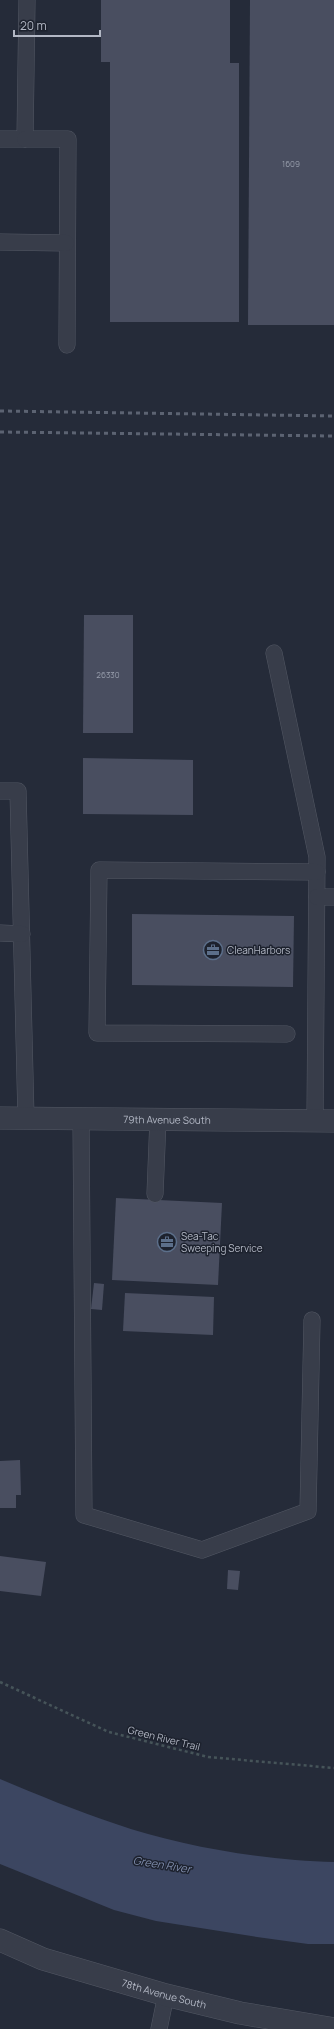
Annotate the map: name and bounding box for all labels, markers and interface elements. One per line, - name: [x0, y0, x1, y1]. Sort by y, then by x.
- scale bar: [14, 12, 100, 38]
- text: 20 m: [20, 17, 47, 34]
- house number: 1609: [282, 158, 300, 169]
- house number: 26330: [96, 669, 120, 680]
- office icon: CleanHarbors: [202, 939, 224, 961]
- place label: CleanHarbors: [227, 943, 290, 957]
- street label: 79th Avenue South: [123, 1112, 211, 1127]
- place label: Sea-Tac Sweeping Service: [181, 1229, 263, 1255]
- office icon: Sea-Tac Sweeping Service: [156, 1231, 178, 1253]
- street label: Green River Trail: [126, 1722, 202, 1754]
- water label: Green River: [132, 1852, 194, 1876]
- street label: 78th Avenue South: [120, 1975, 208, 2012]

